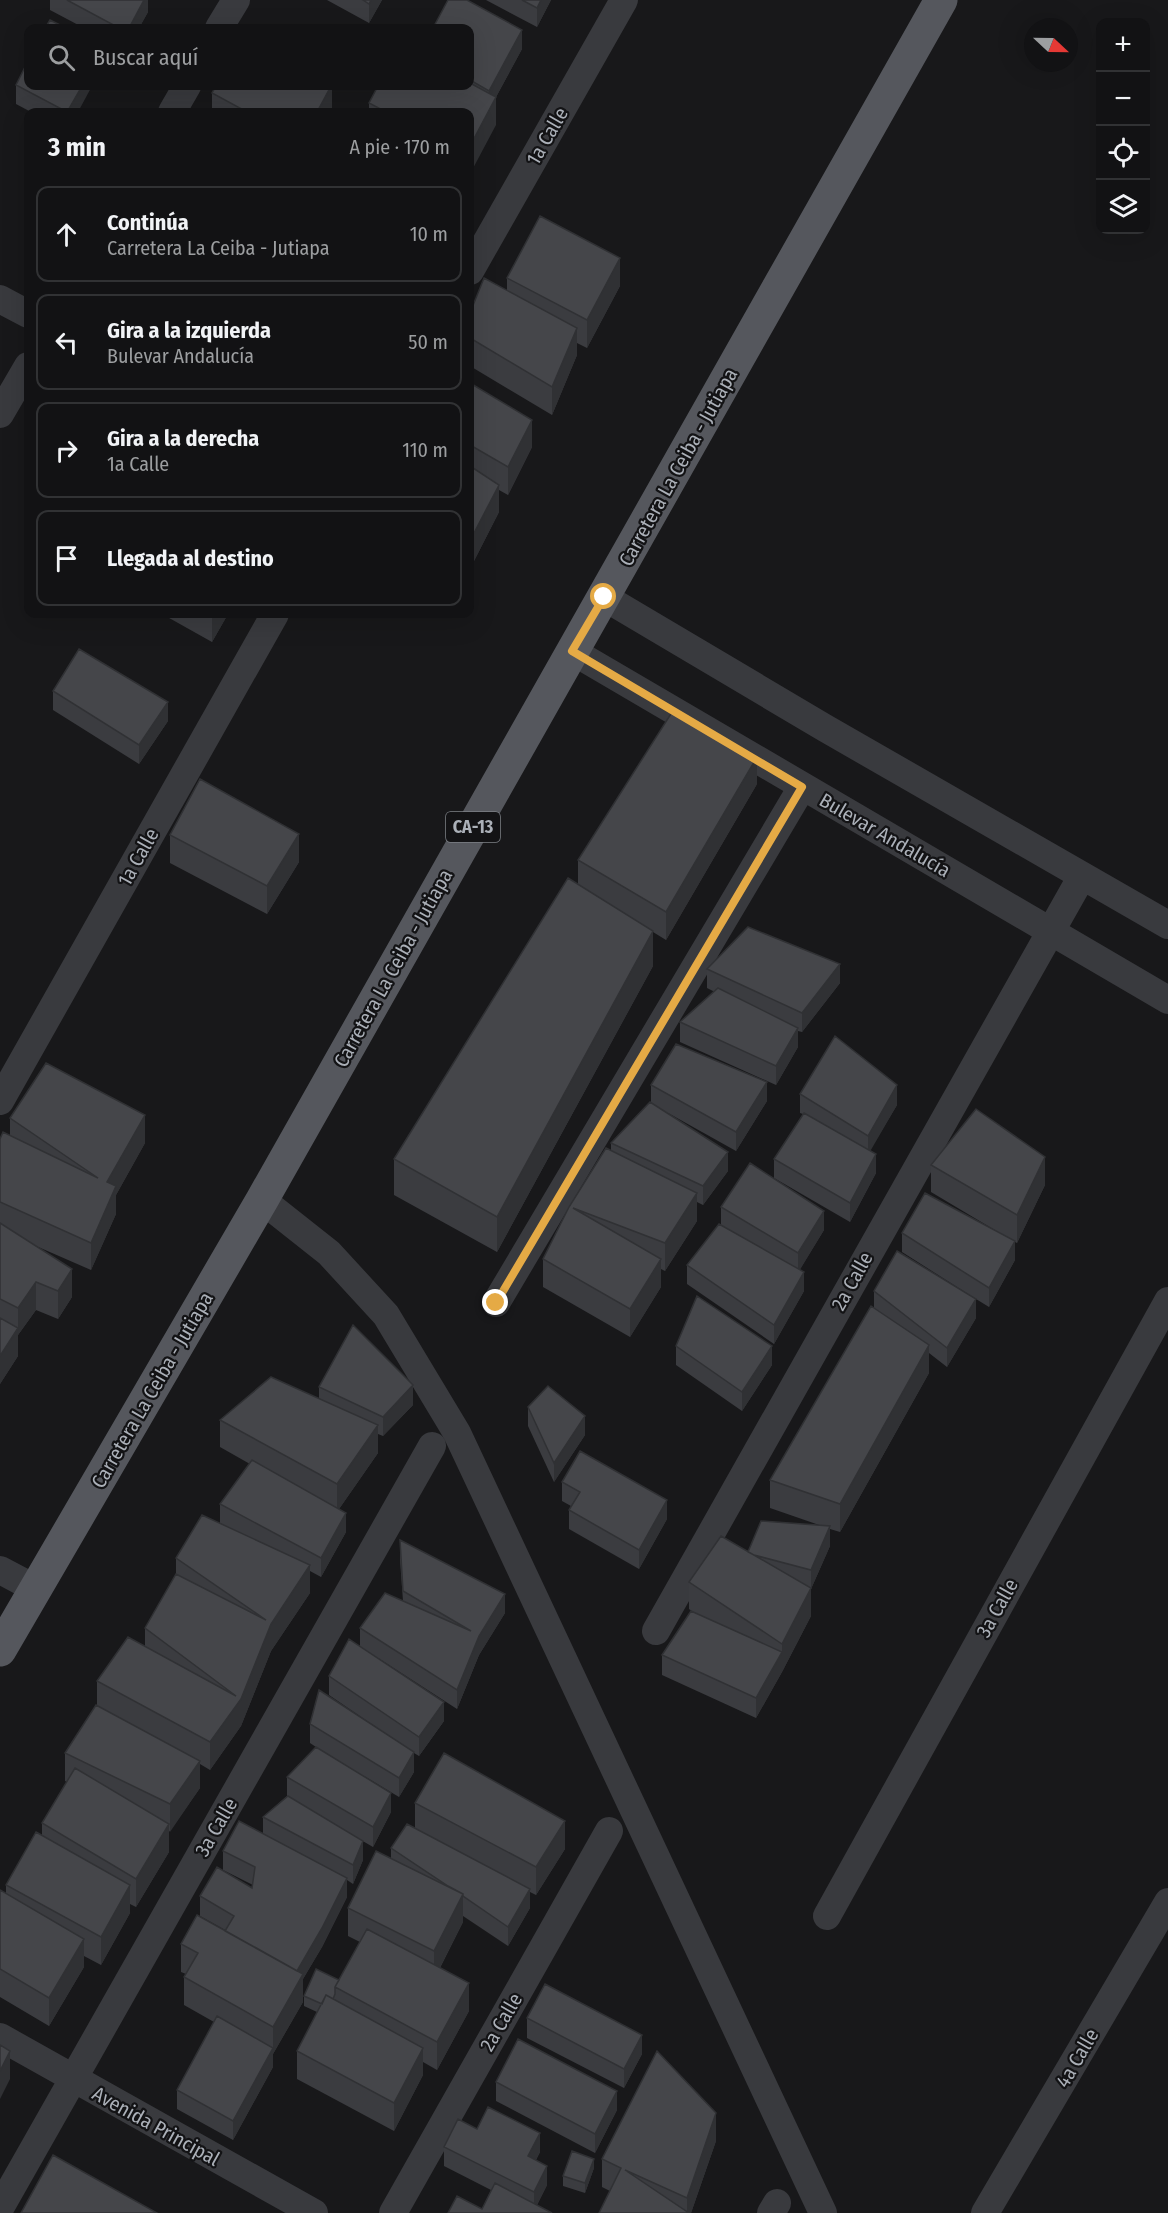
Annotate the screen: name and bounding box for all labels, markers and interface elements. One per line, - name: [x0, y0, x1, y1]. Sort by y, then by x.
- north arrow: [1024, 18, 1078, 72]
- map controls: [1096, 18, 1150, 234]
- button: +: [1096, 18, 1150, 72]
- search box: [24, 24, 474, 90]
- icon: search: [45, 41, 78, 74]
- text: Buscar aquí: [93, 44, 198, 71]
- button: −: [1096, 72, 1150, 126]
- street label: 1a Calle: [521, 103, 573, 169]
- button: locate: [1096, 126, 1150, 180]
- text: 3 min: [48, 132, 106, 163]
- text: A pie · 170 m: [349, 135, 450, 159]
- button: layers: [1096, 180, 1150, 234]
- text: Continúa: [107, 209, 189, 236]
- icon: ahead: [50, 218, 83, 251]
- text: 10 m: [410, 222, 448, 246]
- text: Carretera La Ceiba - Jutiapa: [107, 236, 330, 260]
- text: Gira a la izquierda: [107, 317, 271, 344]
- icon: left: [50, 326, 83, 359]
- text: 50 m: [408, 330, 448, 354]
- text: Bulevar Andalucía: [107, 344, 254, 368]
- street label: Carretera La Ceiba - Jutiapa: [614, 364, 742, 570]
- text: Gira a la derecha: [107, 425, 259, 452]
- icon: right: [50, 434, 83, 467]
- text: 110 m: [402, 438, 448, 462]
- text: 1a Calle: [107, 452, 169, 476]
- icon: arrive: [50, 542, 83, 575]
- text: Llegada al destino: [107, 545, 274, 572]
- route start: [590, 583, 616, 609]
- street label: Bulevar Andalucía: [815, 788, 955, 882]
- road number: CA-13: [446, 812, 500, 842]
- street label: 1a Calle: [112, 824, 164, 890]
- street label: Carretera La Ceiba - Jutiapa: [329, 865, 457, 1071]
- street label: 2a Calle: [826, 1248, 878, 1314]
- street label: Carretera La Ceiba - Jutiapa: [86, 1288, 218, 1492]
- route end: [482, 1289, 508, 1315]
- street label: 3a Calle: [971, 1574, 1023, 1642]
- street label: 3a Calle: [190, 1794, 242, 1860]
- street label: 2a Calle: [475, 1989, 527, 2055]
- street label: 4a Calle: [1051, 2024, 1103, 2092]
- street label: Avenida Principal: [88, 2081, 224, 2171]

